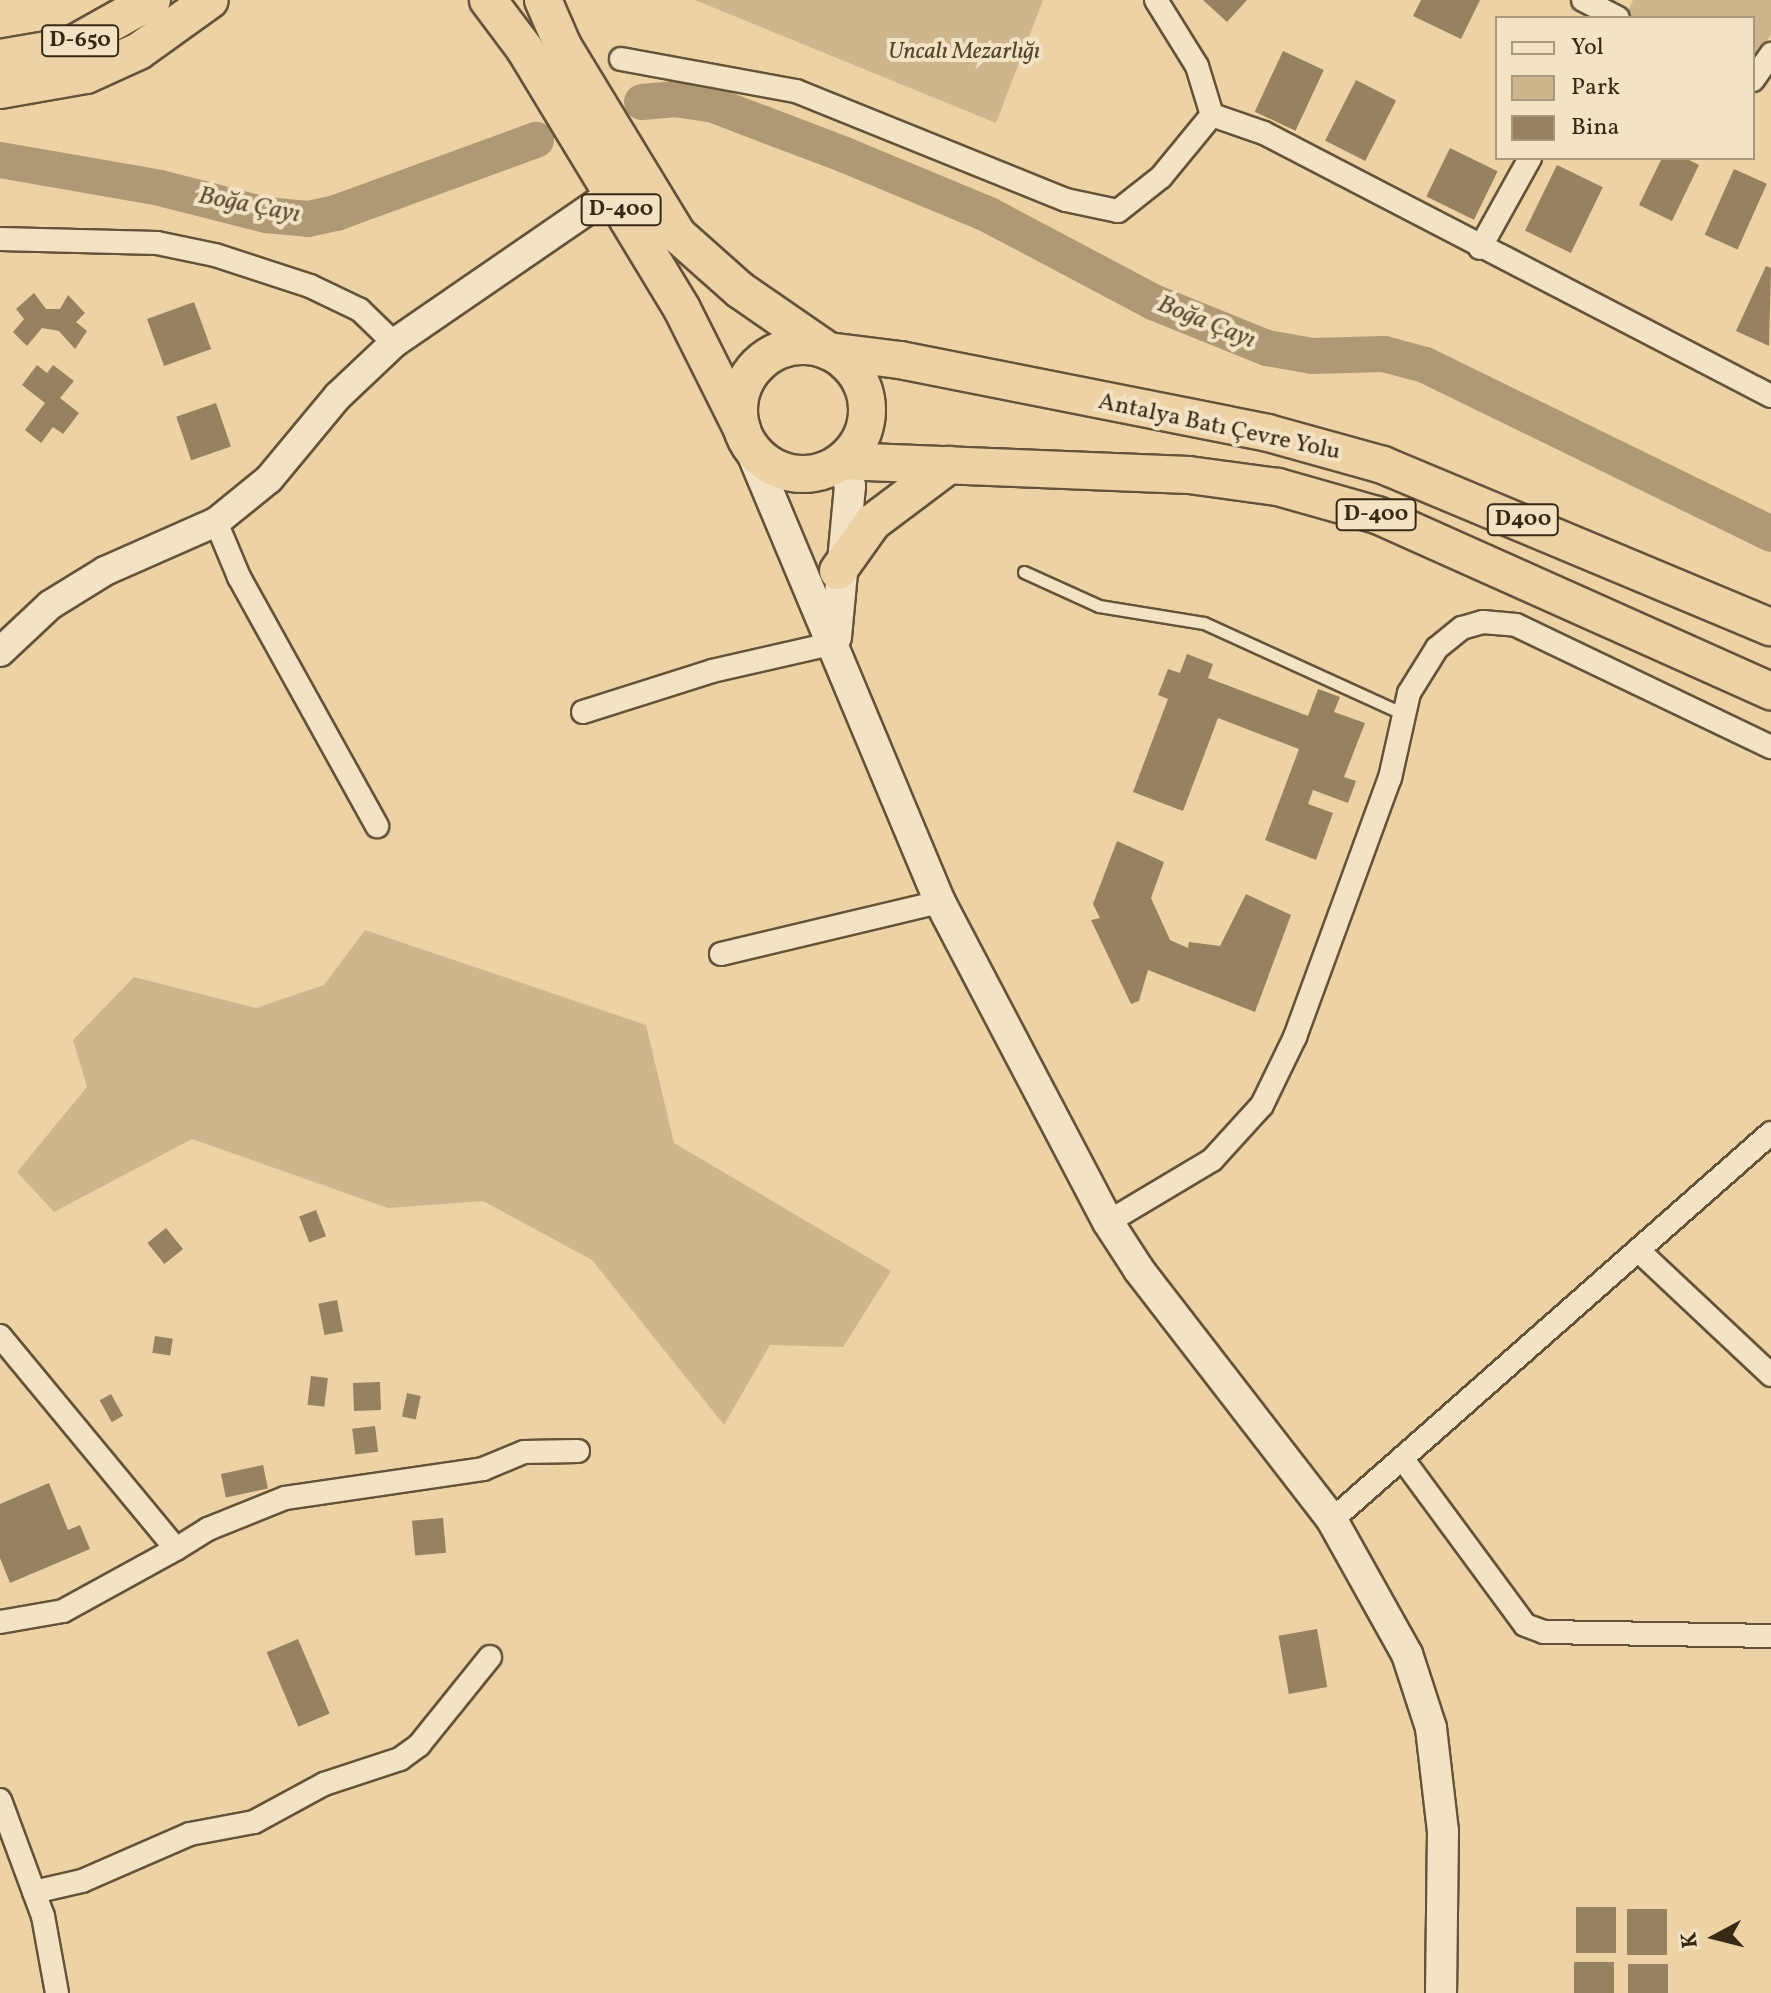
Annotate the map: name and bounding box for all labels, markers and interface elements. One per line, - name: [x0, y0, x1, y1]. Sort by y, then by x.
- legend: [1495, 16, 1755, 160]
- road number: D-650: [40, 23, 120, 59]
- text: Yol: [1571, 31, 1604, 65]
- park label: Uncalı Mezarlığı: [888, 39, 1040, 67]
- text: Park: [1571, 71, 1620, 105]
- text: Bina: [1571, 111, 1619, 145]
- water label: Boğa Çayı: [195, 181, 303, 231]
- road number: D-400: [579, 192, 663, 228]
- water label: Boğa Çayı: [1152, 289, 1260, 357]
- street label: Antalya Batı Çevre Yolu: [1095, 388, 1343, 468]
- road number: D-400: [1334, 497, 1418, 533]
- road number: D400: [1485, 502, 1561, 538]
- north arrow: [1675, 1897, 1755, 1977]
- text: K: [1674, 1930, 1707, 1950]

